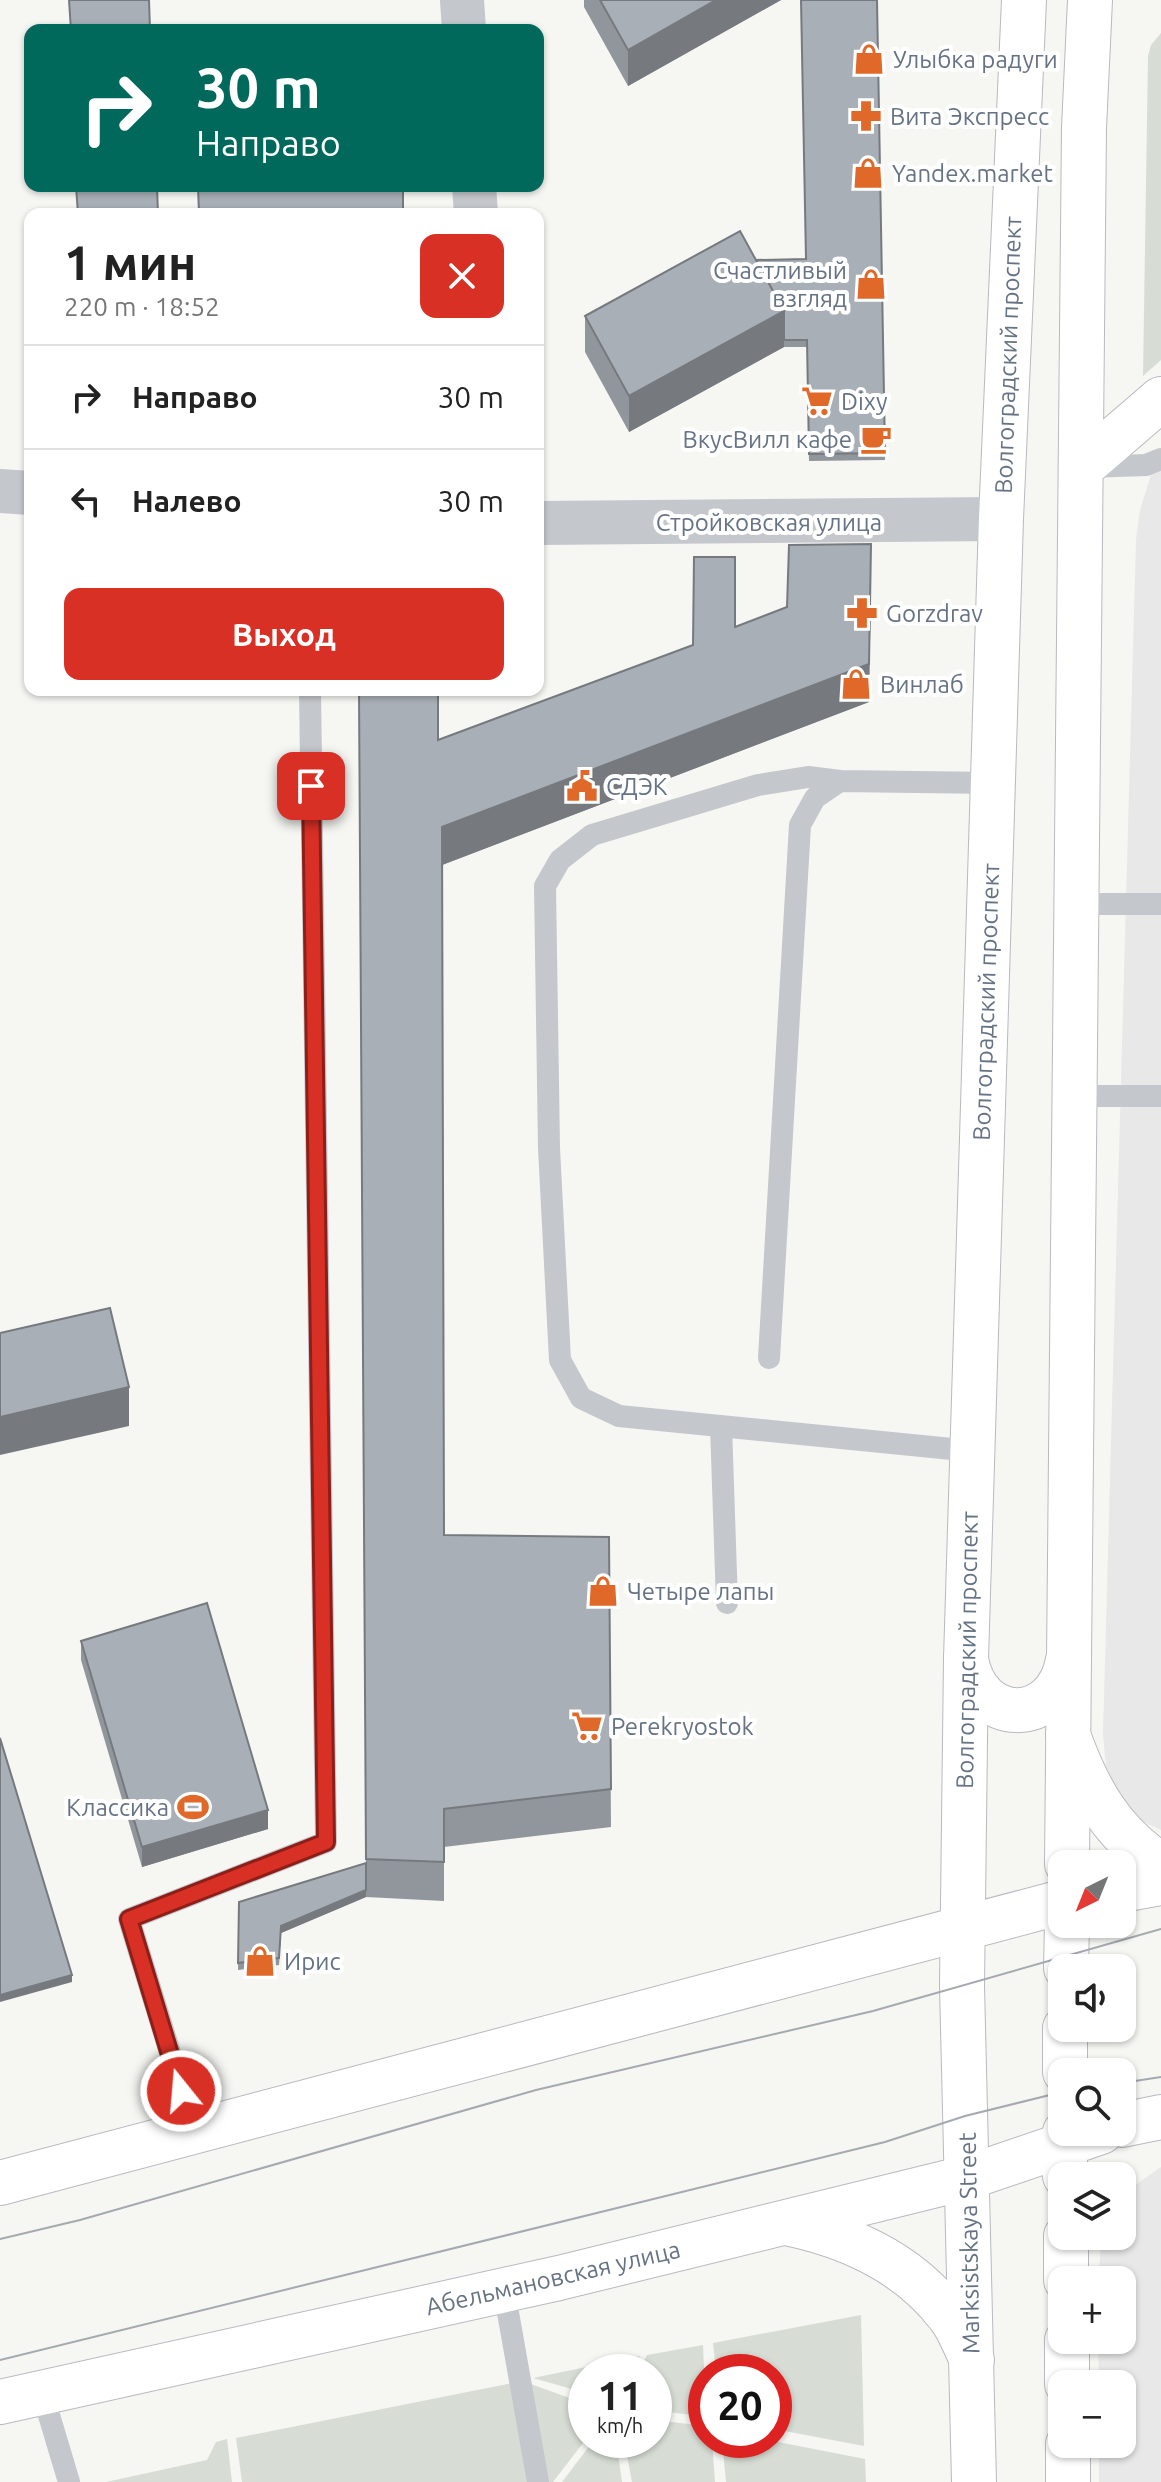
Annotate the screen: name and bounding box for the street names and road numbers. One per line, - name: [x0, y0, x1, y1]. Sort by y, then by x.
- street label: Волгоградский проспект: [990, 215, 1026, 494]
- street label: Стройковская улица: [656, 509, 882, 536]
- street label: Волгоградский проспект: [968, 862, 1004, 1141]
- street label: Волгоградский проспект: [951, 1511, 983, 1789]
- street label: Marksistskaya Street: [954, 2131, 984, 2354]
- street label: Абельмановская улица: [423, 2236, 683, 2320]

